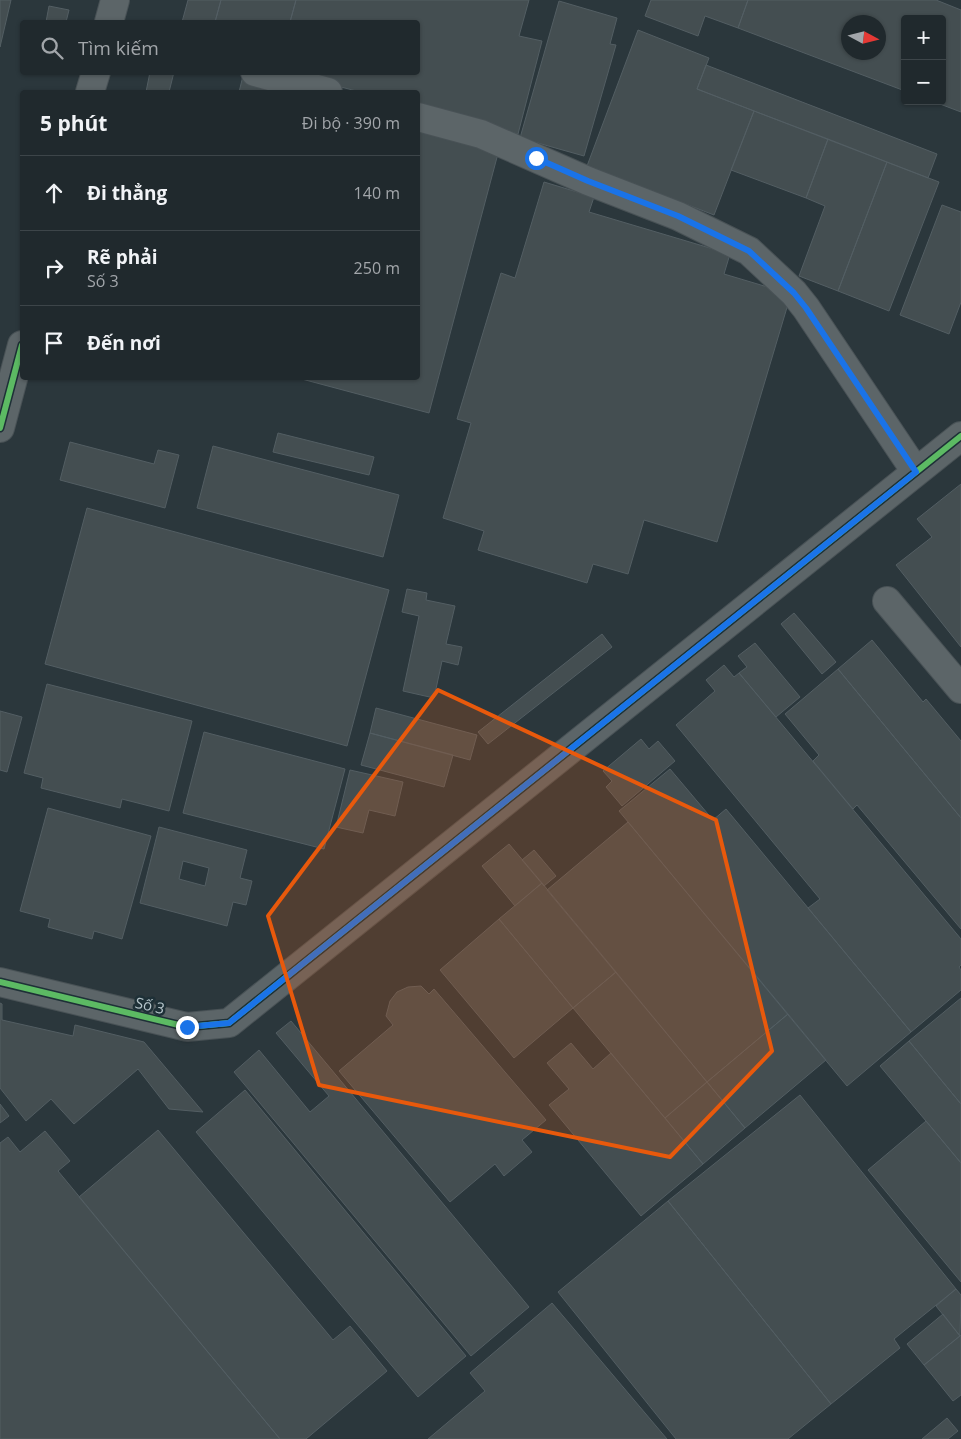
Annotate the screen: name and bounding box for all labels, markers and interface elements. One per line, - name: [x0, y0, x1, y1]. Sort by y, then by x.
- north arrow: [841, 15, 886, 60]
- map controls: [901, 15, 946, 105]
- button: +: [901, 15, 946, 60]
- search box: [20, 20, 420, 75]
- icon: search: [38, 34, 66, 62]
- text: Tìm kiếm: [78, 35, 159, 61]
- button: −: [901, 60, 946, 105]
- text: 5 phút: [40, 109, 107, 137]
- text: Đi bộ · 390 m: [302, 112, 400, 134]
- route start: [525, 147, 548, 170]
- icon: ahead: [40, 179, 68, 207]
- text: Đi thẳng: [87, 180, 167, 206]
- text: 140 m: [354, 182, 400, 204]
- text: Rẽ phải: [87, 244, 158, 270]
- icon: right: [40, 254, 68, 282]
- text: 250 m: [354, 257, 400, 279]
- text: Số 3: [87, 270, 119, 292]
- icon: arrive: [40, 329, 68, 357]
- text: Đến nơi: [87, 330, 161, 356]
- street label: Số 3: [133, 992, 167, 1018]
- route end: [176, 1016, 199, 1039]

